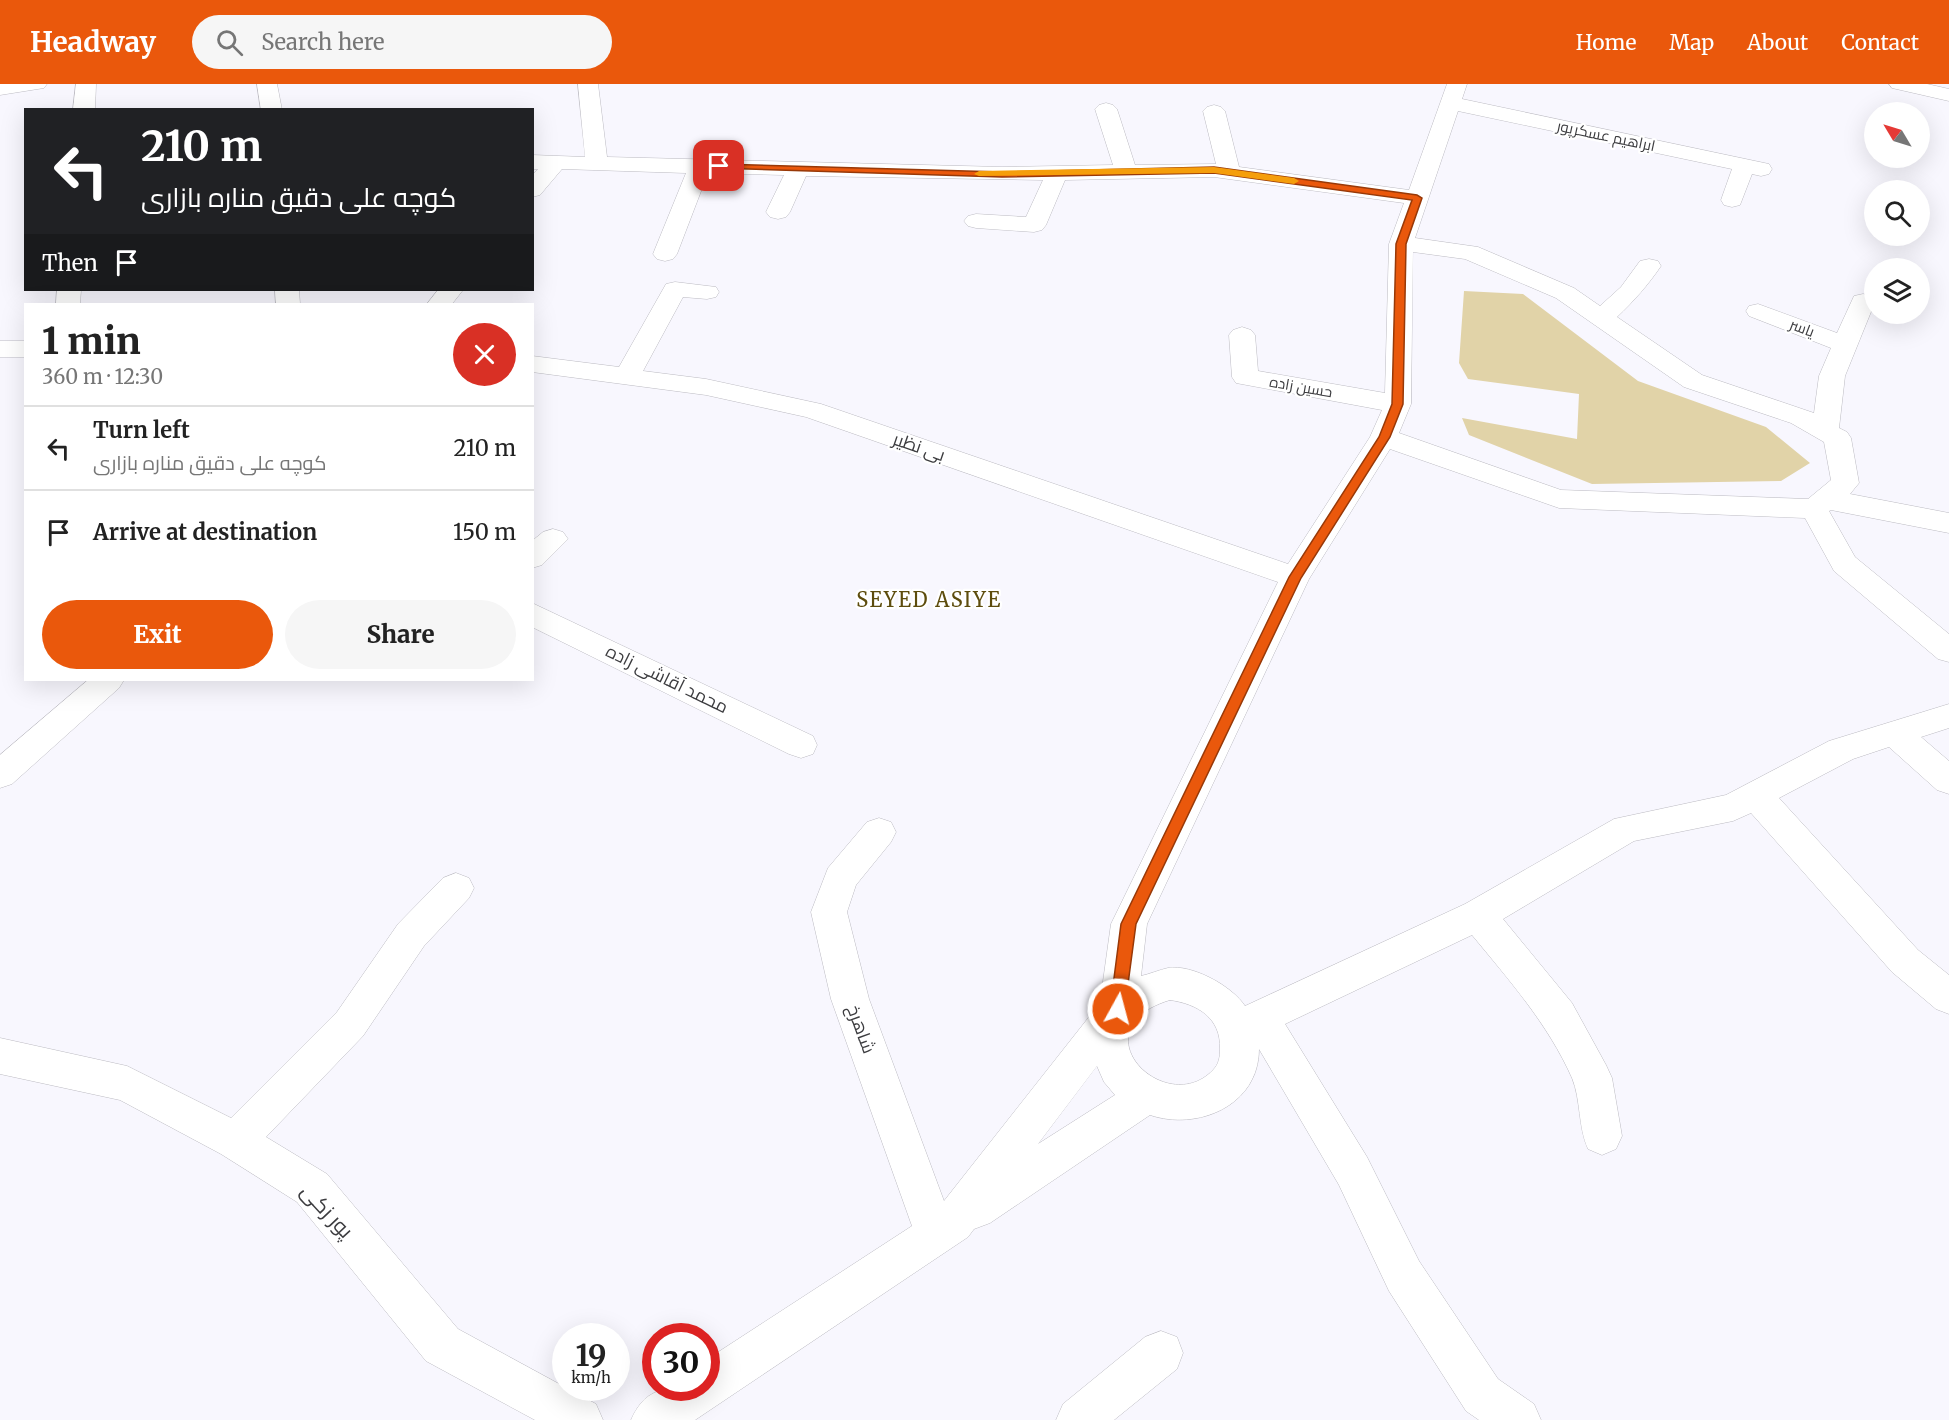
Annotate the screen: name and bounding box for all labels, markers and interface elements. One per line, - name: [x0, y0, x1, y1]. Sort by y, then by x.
- search box: [192, 15, 612, 69]
- text: Headway: [30, 24, 156, 60]
- icon: search: [213, 26, 246, 59]
- text: Search here: [261, 28, 385, 56]
- text: Home: [1576, 29, 1636, 56]
- text: Map: [1669, 29, 1714, 56]
- text: About: [1747, 29, 1808, 56]
- text: Contact: [1841, 29, 1919, 56]
- north arrow: [1864, 102, 1930, 168]
- map controls: [1864, 102, 1930, 324]
- street label: ابراهیم عسکرپور: [1554, 116, 1657, 156]
- text: 210 m: [141, 120, 262, 172]
- icon: left: [42, 132, 120, 210]
- pin: [693, 140, 744, 191]
- icon: arrive: [702, 149, 735, 182]
- text: کوچه علی دقیق مناره بازاری: [141, 180, 456, 214]
- button: search: [1864, 180, 1930, 246]
- icon: arrive: [110, 246, 143, 279]
- text: Then: [42, 249, 98, 277]
- button: layers: [1864, 258, 1930, 324]
- street label: یاسر: [1786, 314, 1817, 341]
- text: 1 min: [42, 319, 141, 364]
- button: close: [453, 323, 516, 386]
- text: 360 m · 12:30: [42, 364, 163, 389]
- street label: حسین زاده: [1268, 372, 1334, 402]
- text: Turn left: [93, 416, 190, 444]
- street label: بی نظیر: [889, 427, 948, 466]
- icon: left: [42, 432, 75, 465]
- text: 210 m: [453, 434, 516, 462]
- text: کوچه علی دقیق مناره بازاری: [93, 450, 327, 475]
- icon: arrive: [42, 516, 75, 549]
- text: Arrive at destination: [93, 518, 317, 546]
- text: 150 m: [453, 518, 516, 546]
- district label: SEYED ASIYE: [856, 587, 1002, 612]
- button: Exit: [42, 600, 273, 669]
- button: Share: [285, 600, 516, 669]
- street label: محمد آقاشی زاده: [602, 639, 732, 718]
- position arrow: [1086, 977, 1150, 1041]
- street label: شاهرخ: [841, 1001, 881, 1057]
- street label: پور زکی: [294, 1178, 360, 1245]
- speed limit sign: 30: [642, 1323, 720, 1401]
- text: 19: [575, 1336, 607, 1374]
- text: km/h: [571, 1368, 611, 1387]

